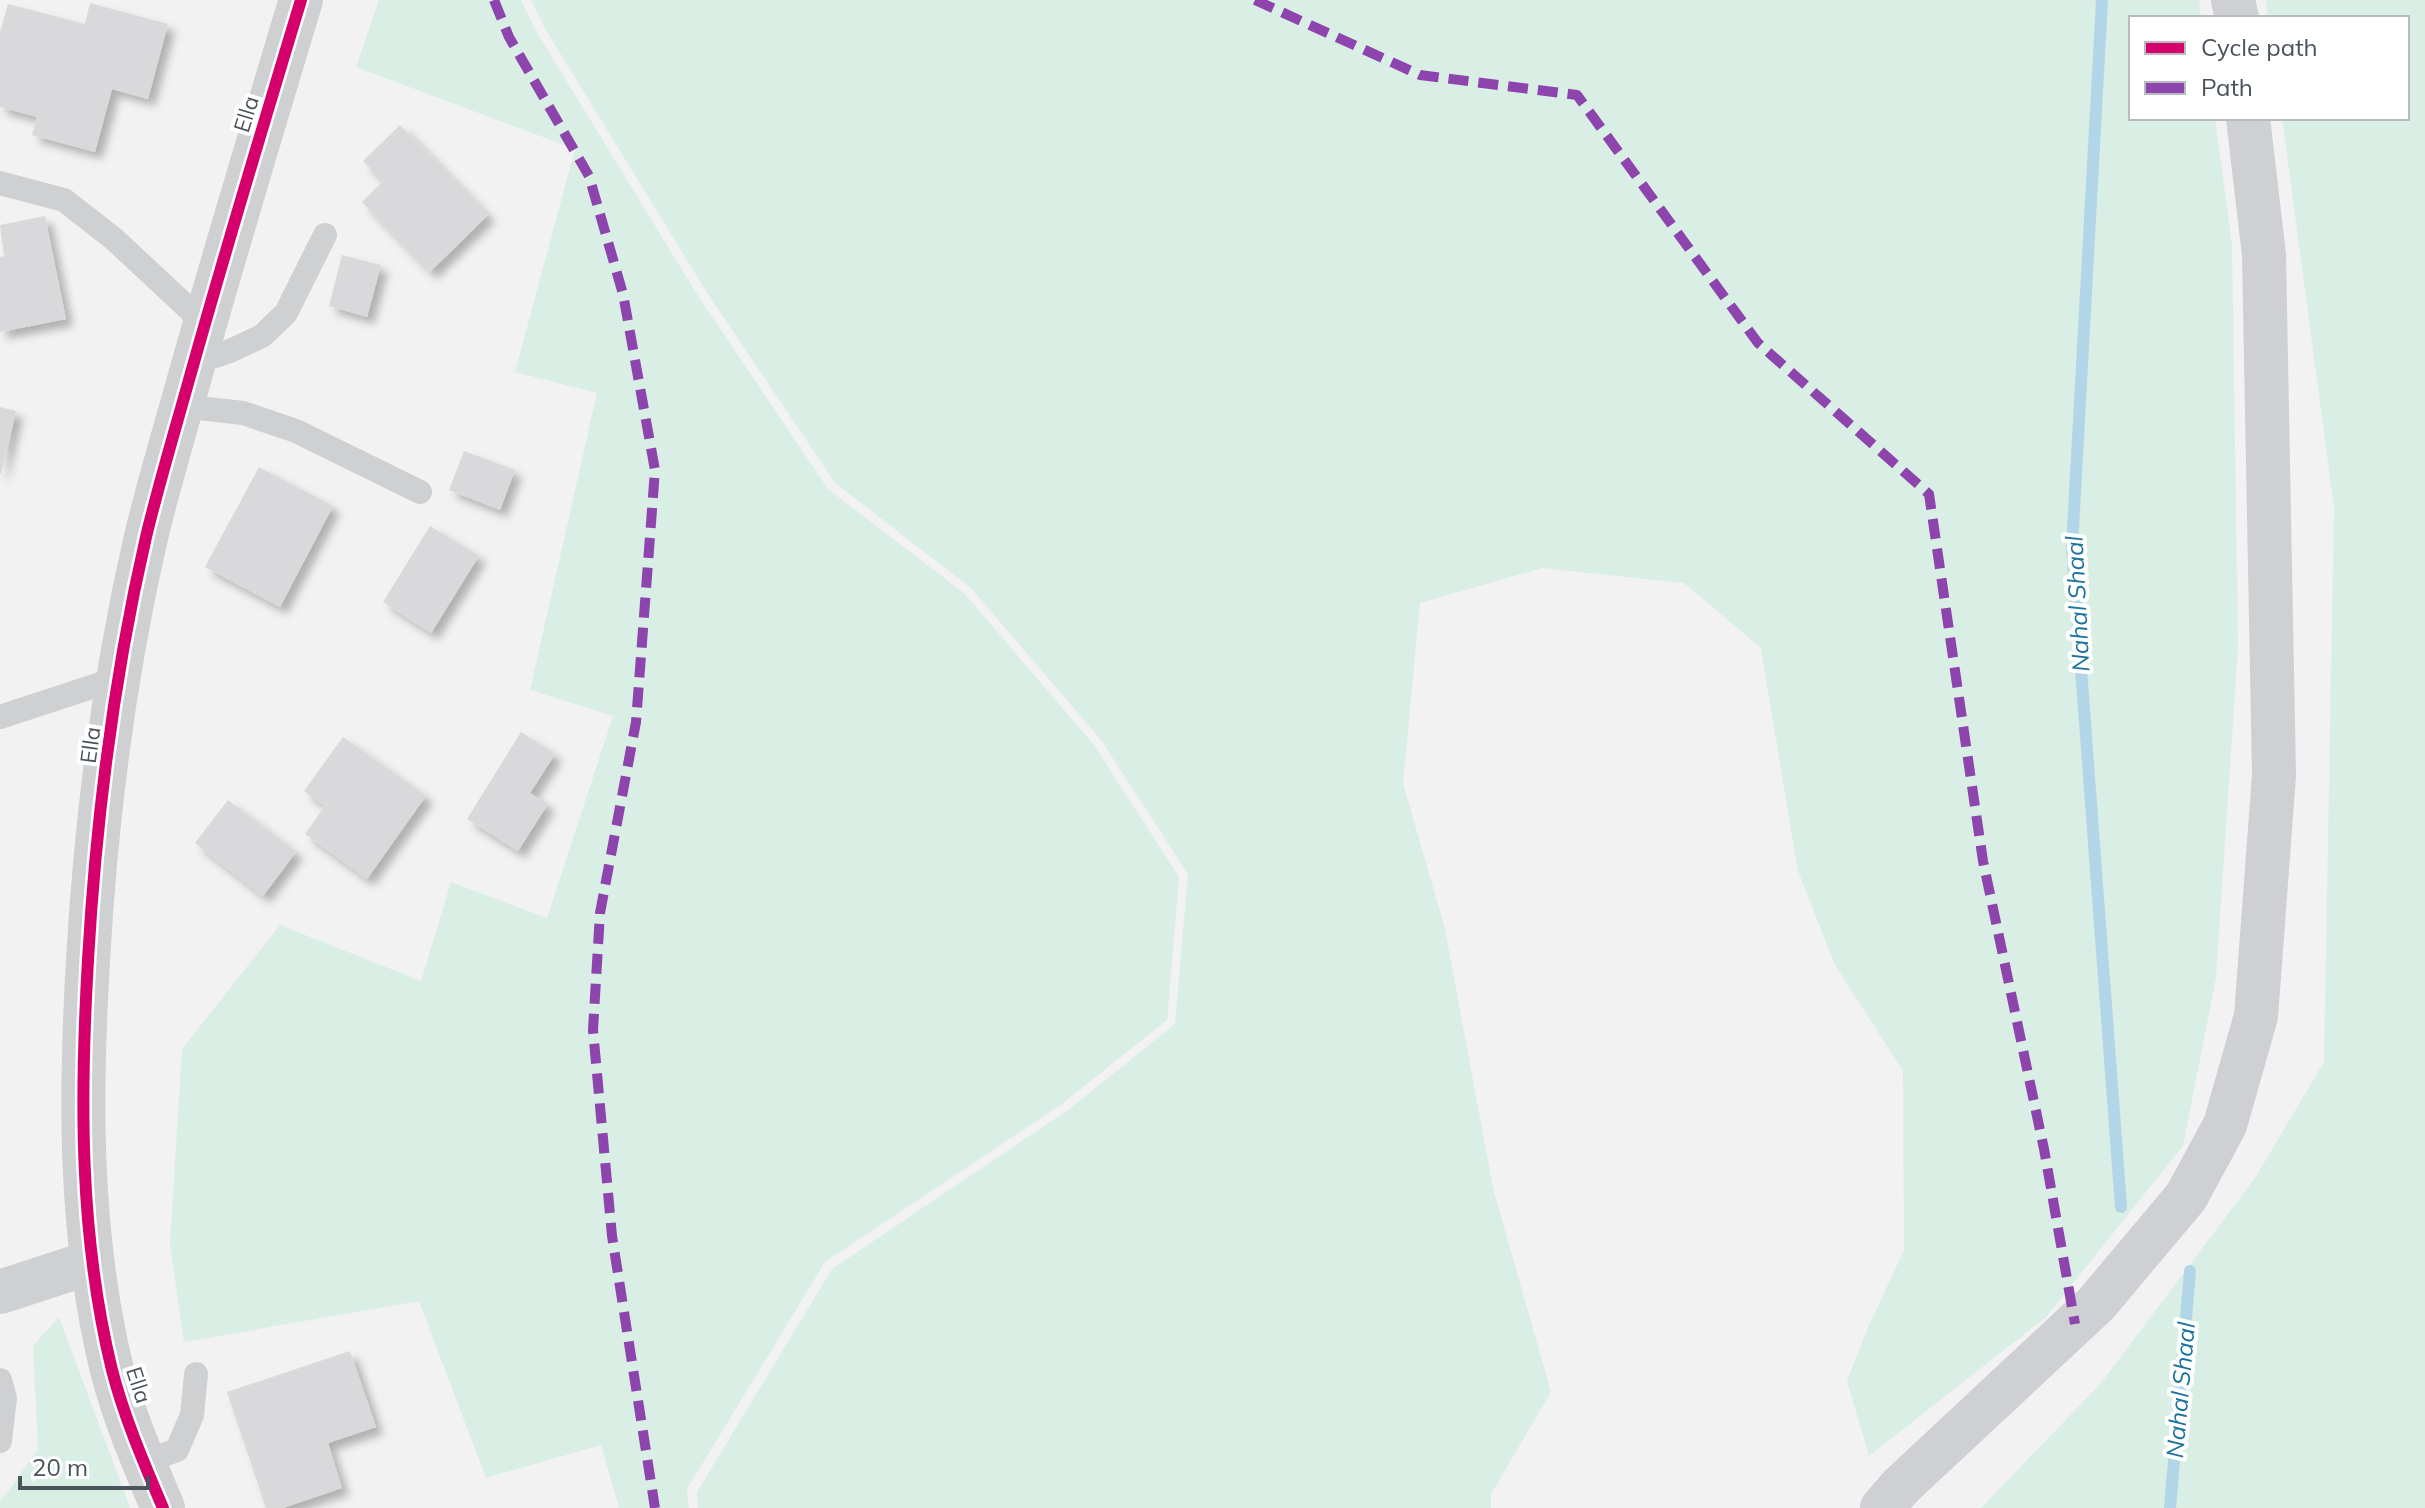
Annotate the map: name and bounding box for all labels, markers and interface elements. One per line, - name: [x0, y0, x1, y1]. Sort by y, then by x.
- legend: [2129, 16, 2409, 120]
- text: Cycle path: [2201, 32, 2318, 62]
- text: Path: [2201, 72, 2253, 102]
- street label: Ella: [227, 92, 265, 136]
- water label: Nahal Shaal: [2058, 535, 2096, 673]
- street label: Ella: [74, 725, 106, 765]
- water label: Nahal Shaal: [2159, 1321, 2201, 1459]
- street label: Ella: [120, 1363, 158, 1407]
- scale bar: [20, 1440, 148, 1490]
- text: 20 m: [32, 1452, 88, 1482]

